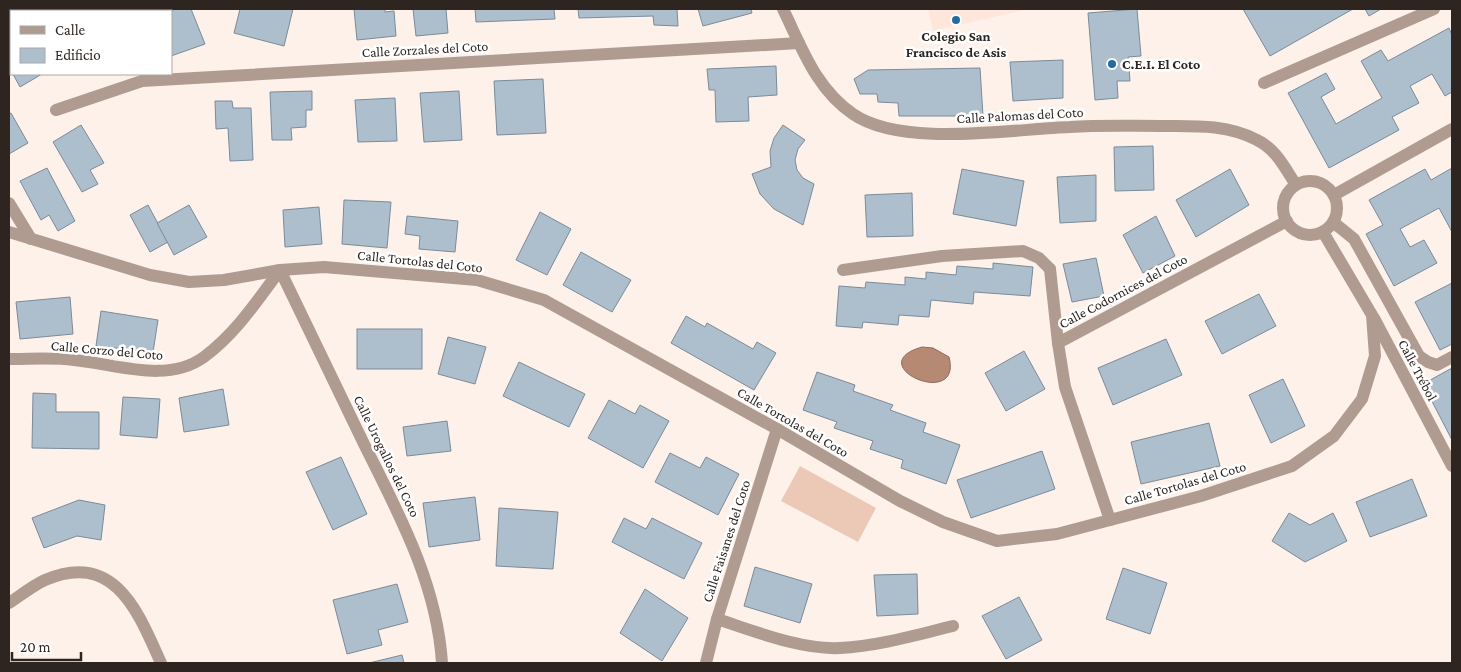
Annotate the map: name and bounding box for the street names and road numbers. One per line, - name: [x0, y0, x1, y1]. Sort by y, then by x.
- street label: Calle Zorzales del Coto: [361, 38, 489, 60]
- street label: Calle Palomas del Coto: [956, 104, 1084, 126]
- street label: Calle Tortolas del Coto: [357, 246, 484, 276]
- street label: Calle Codornices del Coto: [1056, 250, 1190, 332]
- street label: Calle Corzo del Coto: [50, 337, 164, 363]
- street label: Calle Trébol: [1395, 337, 1441, 404]
- street label: Calle Tortolas del Coto: [734, 384, 852, 460]
- street label: Calle Urogallos del Coto: [351, 392, 423, 520]
- street label: Calle Tortolas del Coto: [1122, 458, 1248, 508]
- street label: Calle Faisanes del Coto: [699, 478, 753, 604]

